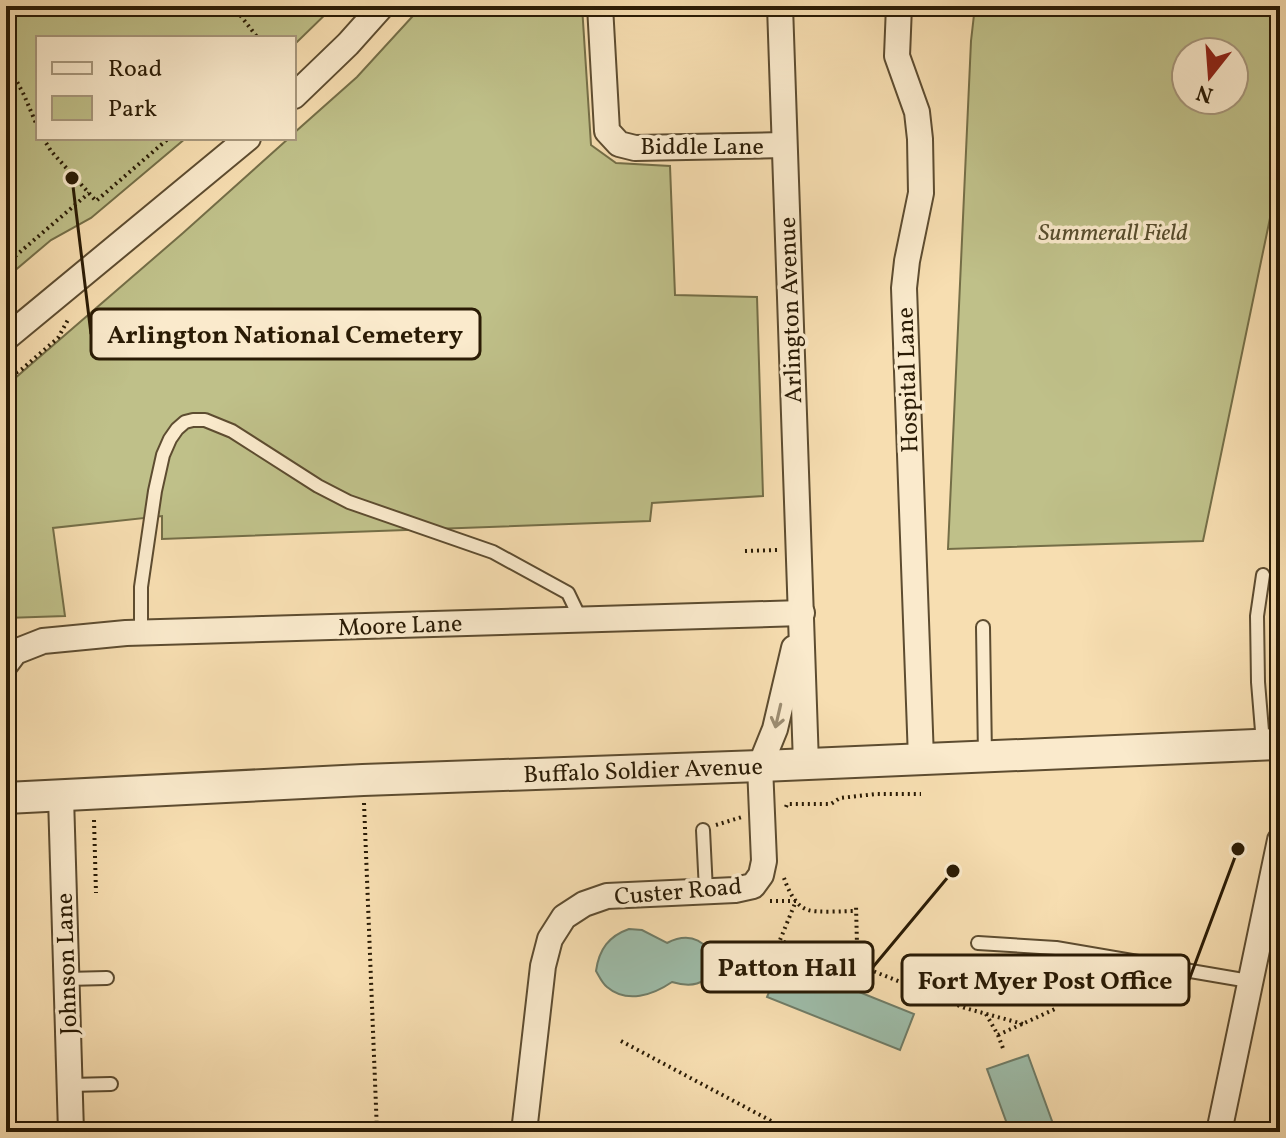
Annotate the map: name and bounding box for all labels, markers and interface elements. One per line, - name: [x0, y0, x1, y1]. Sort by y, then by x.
- legend: [36, 36, 296, 140]
- north arrow: [1170, 36, 1250, 116]
- text: Road: [108, 53, 162, 87]
- text: N: [1193, 76, 1217, 110]
- text: Park: [108, 93, 157, 127]
- street label: Biddle Lane: [640, 131, 764, 165]
- street label: Arlington Avenue: [772, 216, 812, 404]
- park label: Summerall Field: [1038, 217, 1188, 251]
- street label: Hospital Lane: [889, 307, 929, 453]
- callout: Arlington National Cemetery: [91, 309, 480, 359]
- text: Arlington National Cemetery: [107, 318, 463, 354]
- street label: Moore Lane: [337, 608, 463, 646]
- one-way arrow: [770, 703, 785, 729]
- street label: Buffalo Soldier Avenue: [523, 751, 763, 793]
- street label: Custer Road: [613, 870, 743, 916]
- street label: Johnson Lane: [49, 892, 87, 1036]
- callout: Patton Hall: [702, 942, 873, 992]
- text: Patton Hall: [718, 951, 857, 987]
- callout: Fort Myer Post Office: [902, 955, 1189, 1005]
- text: Fort Myer Post Office: [918, 964, 1173, 1000]

